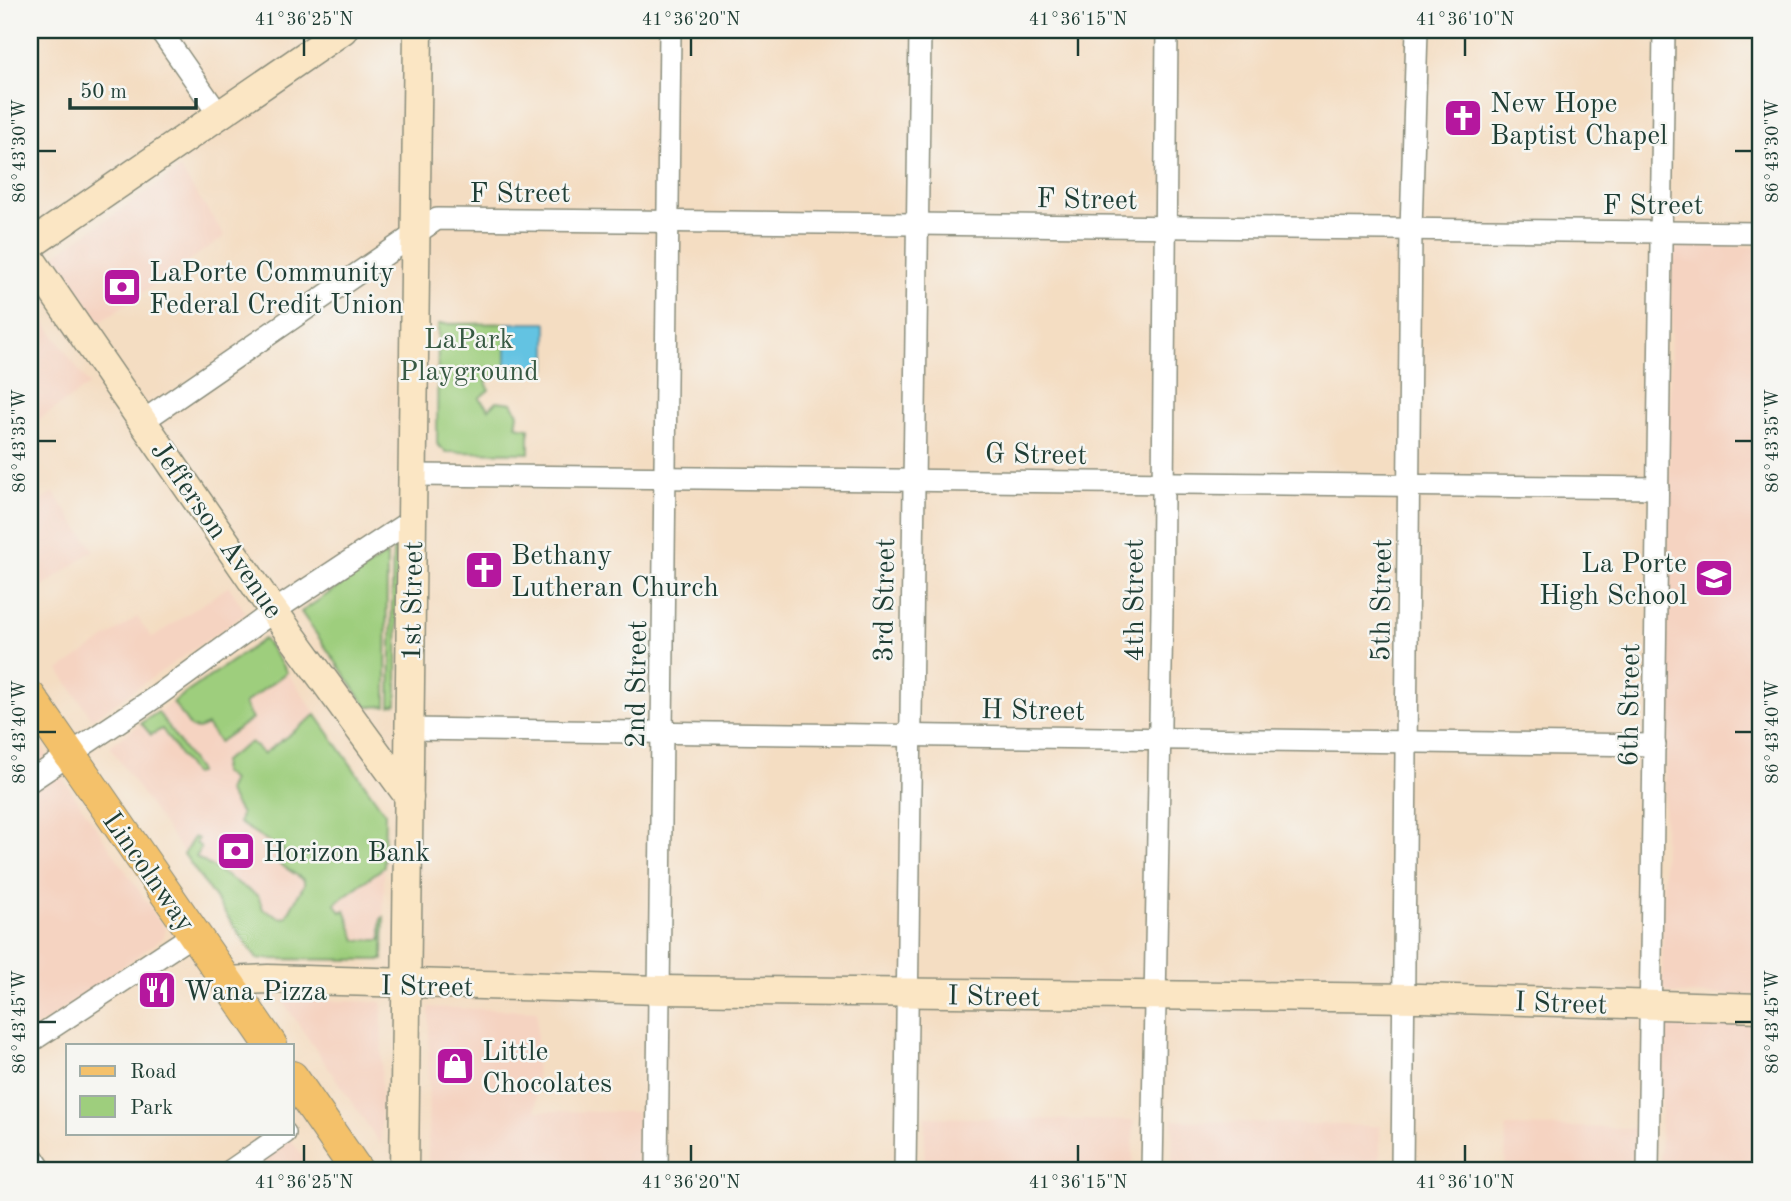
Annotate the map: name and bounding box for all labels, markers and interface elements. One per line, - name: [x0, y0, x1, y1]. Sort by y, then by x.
- text: 41°36'25"N: [255, 11, 353, 29]
- text: 41°36'20"N: [642, 11, 740, 29]
- text: 41°36'15"N: [1029, 11, 1127, 29]
- text: 41°36'10"N: [1416, 11, 1514, 29]
- scale bar: [70, 66, 196, 110]
- text: 50 m: [80, 82, 127, 103]
- place label: New Hope Baptist Chapel: [1490, 91, 1668, 151]
- church icon: New Hope Baptist Chapel: [1442, 97, 1484, 139]
- text: 86°43'30"W: [11, 99, 29, 203]
- text: 86°43'30"W: [1764, 99, 1782, 203]
- street label: F Street: [470, 181, 570, 209]
- street label: F Street: [1036, 186, 1138, 216]
- street label: F Street: [1603, 193, 1703, 221]
- place label: LaPorte Community Federal Credit Union: [149, 260, 403, 320]
- bank icon: LaPorte Community Federal Credit Union: [101, 266, 143, 308]
- park label: LaPark Playground: [399, 327, 539, 387]
- text: 86°43'35"W: [11, 389, 29, 493]
- text: 86°43'35"W: [1764, 389, 1782, 493]
- street label: Jefferson Avenue: [144, 437, 287, 624]
- street label: G Street: [985, 441, 1087, 471]
- street label: 3rd Street: [871, 538, 901, 662]
- street label: 4th Street: [1122, 538, 1150, 662]
- street label: 5th Street: [1368, 538, 1398, 662]
- street label: 1st Street: [399, 541, 429, 661]
- place label: Bethany Lutheran Church: [511, 543, 719, 603]
- church icon: Bethany Lutheran Church: [463, 549, 505, 591]
- place label: La Porte High School: [1539, 551, 1687, 611]
- school or university icon: La Porte High School: [1693, 557, 1735, 599]
- street label: 2nd Street: [623, 620, 653, 748]
- street label: 6th Street: [1616, 643, 1646, 767]
- text: 86°43'40"W: [11, 680, 29, 784]
- text: 86°43'40"W: [1764, 680, 1782, 784]
- street label: H Street: [981, 697, 1085, 727]
- street label: Lincolnway: [96, 808, 199, 938]
- bank icon: Horizon Bank: [215, 830, 257, 872]
- place label: Horizon Bank: [263, 840, 430, 868]
- restaurant icon: Wana Pizza: [136, 969, 178, 1011]
- text: 86°43'45"W: [11, 970, 29, 1074]
- text: 86°43'45"W: [1764, 970, 1782, 1074]
- street label: I Street: [380, 973, 474, 1003]
- place label: Wana Pizza: [184, 979, 328, 1007]
- street label: I Street: [947, 983, 1041, 1013]
- street label: I Street: [1514, 989, 1608, 1021]
- place label: Little Chocolates: [482, 1039, 612, 1099]
- legend: [66, 1044, 294, 1134]
- shop icon: Little Chocolates: [434, 1045, 476, 1087]
- text: Road: [130, 1062, 177, 1083]
- text: Park: [130, 1098, 173, 1119]
- text: 41°36'25"N: [255, 1174, 353, 1192]
- text: 41°36'20"N: [642, 1174, 740, 1192]
- text: 41°36'15"N: [1029, 1174, 1127, 1192]
- text: 41°36'10"N: [1416, 1174, 1514, 1192]

